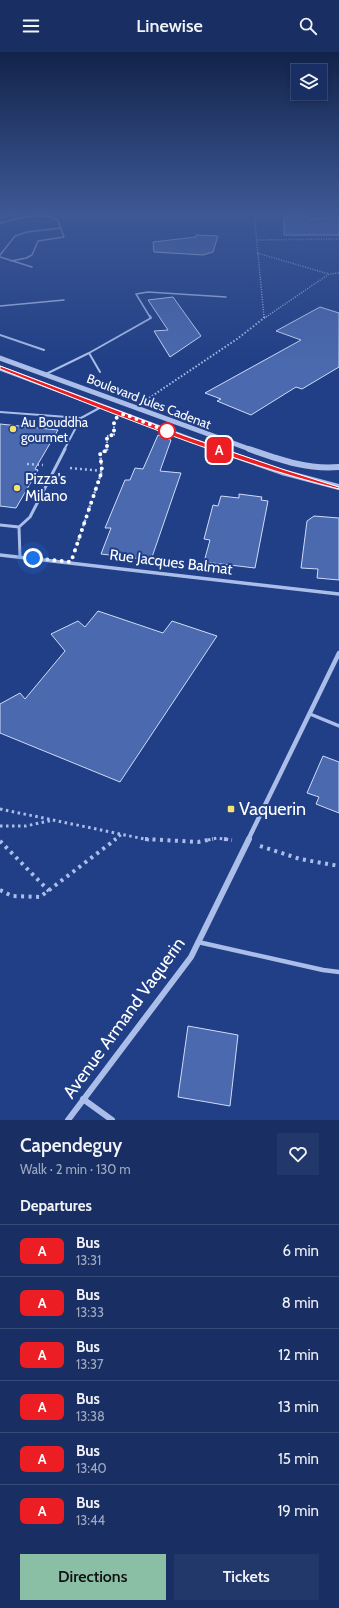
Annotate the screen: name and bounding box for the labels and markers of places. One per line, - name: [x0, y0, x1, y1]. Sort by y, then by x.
- place label: Au Bouddha gourmet: [21, 414, 89, 445]
- unlabelled marker: [158, 422, 176, 440]
- marker: Au Bouddha gourmet: [8, 424, 18, 434]
- place label: Pizza's Milano: [25, 470, 68, 505]
- marker: Pizza's Milano: [12, 483, 22, 493]
- place label: Vaquerin: [239, 798, 306, 820]
- marker: Vaquerin: [226, 804, 236, 814]

